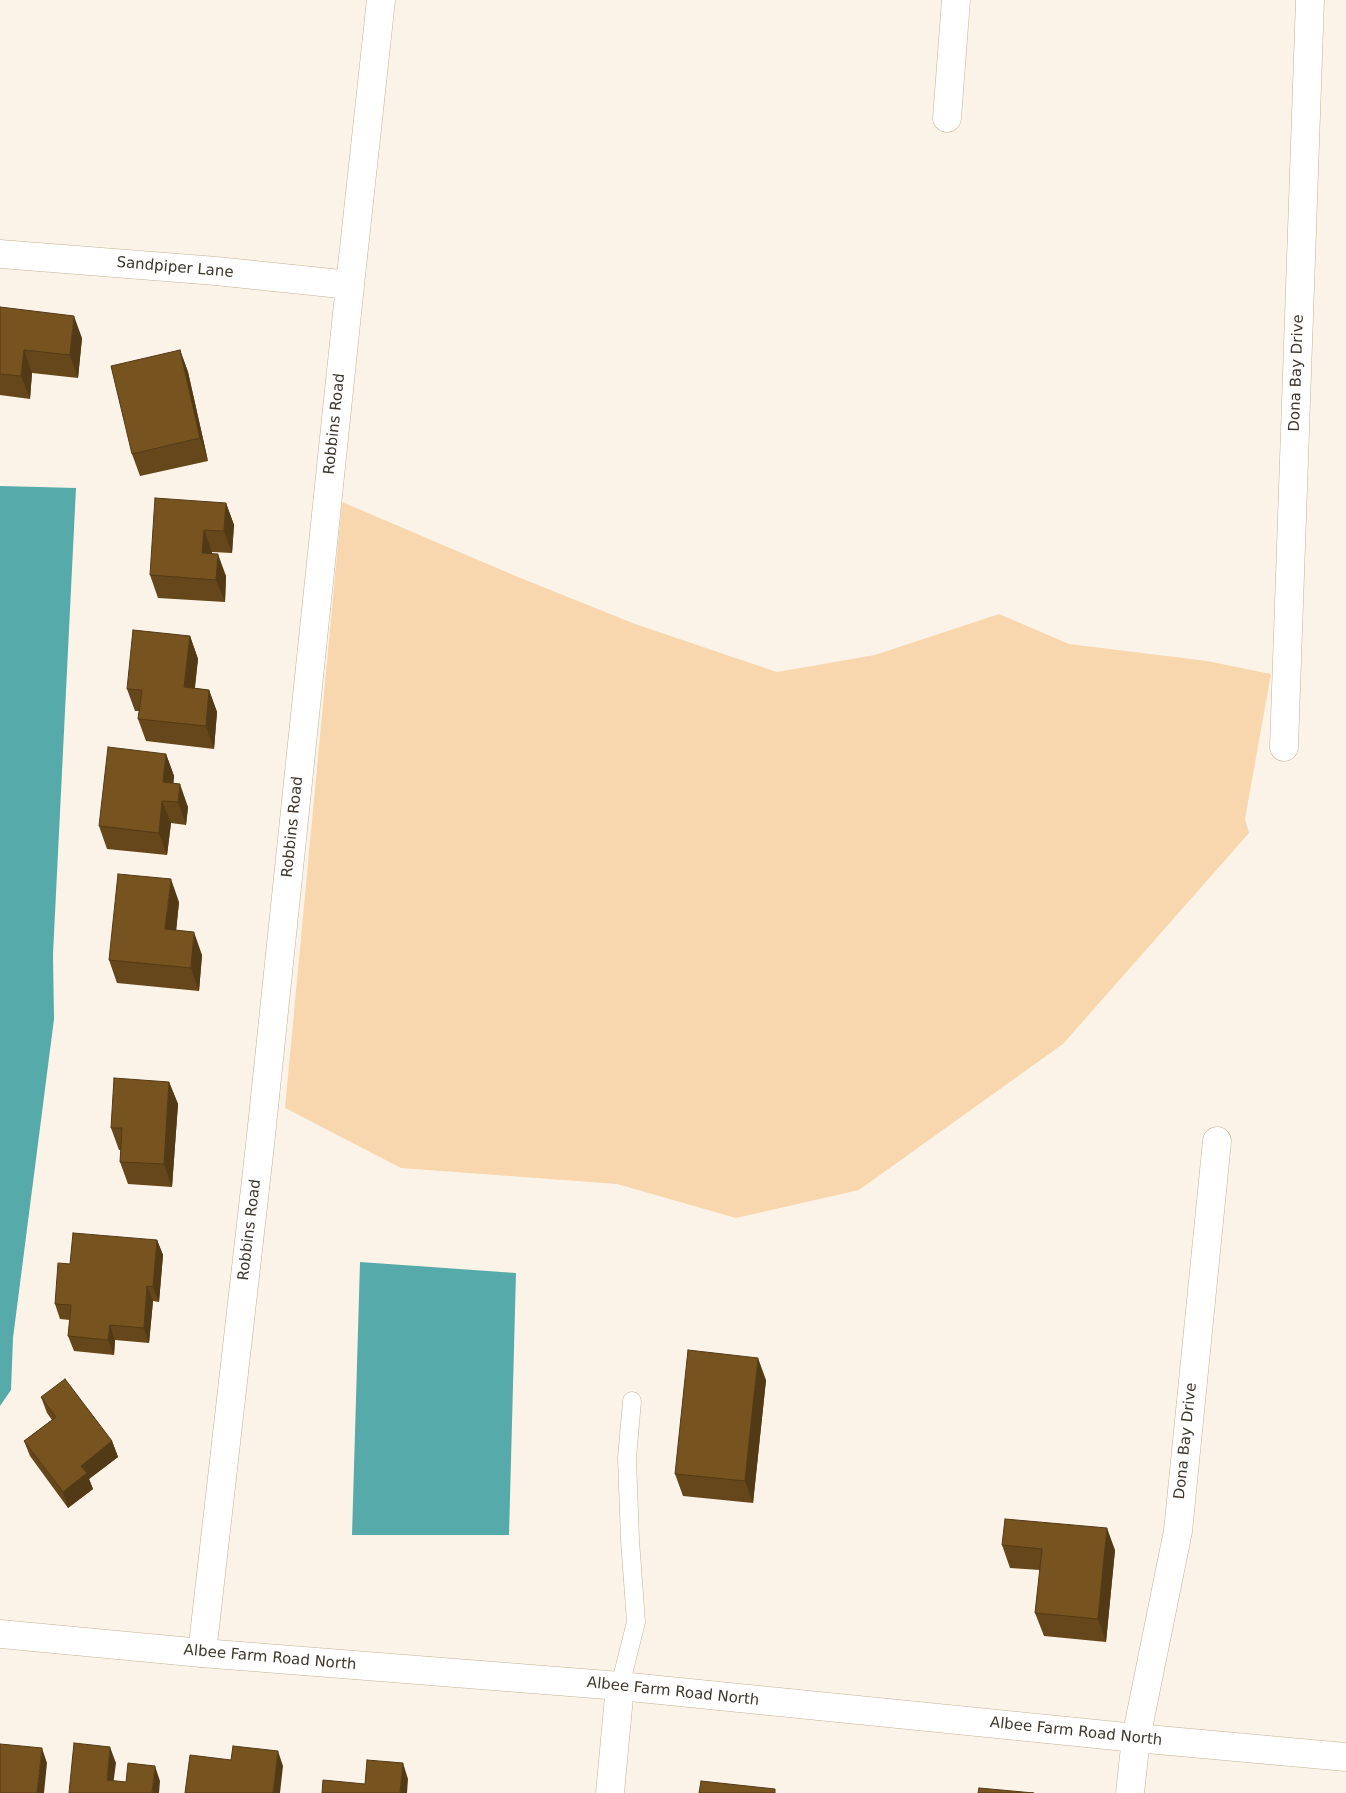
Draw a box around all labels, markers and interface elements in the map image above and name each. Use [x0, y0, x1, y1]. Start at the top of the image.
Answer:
street label: Sandpiper Lane [116, 254, 234, 282]
street label: Dona Bay Drive [1286, 314, 1308, 432]
street label: Robbins Road [321, 372, 349, 476]
street label: Robbins Road [279, 775, 307, 879]
street label: Robbins Road [235, 1178, 265, 1282]
street label: Dona Bay Drive [1171, 1382, 1201, 1500]
street label: Albee Farm Road North [183, 1641, 357, 1675]
street label: Albee Farm Road North [586, 1674, 760, 1710]
street label: Albee Farm Road North [989, 1714, 1163, 1750]

